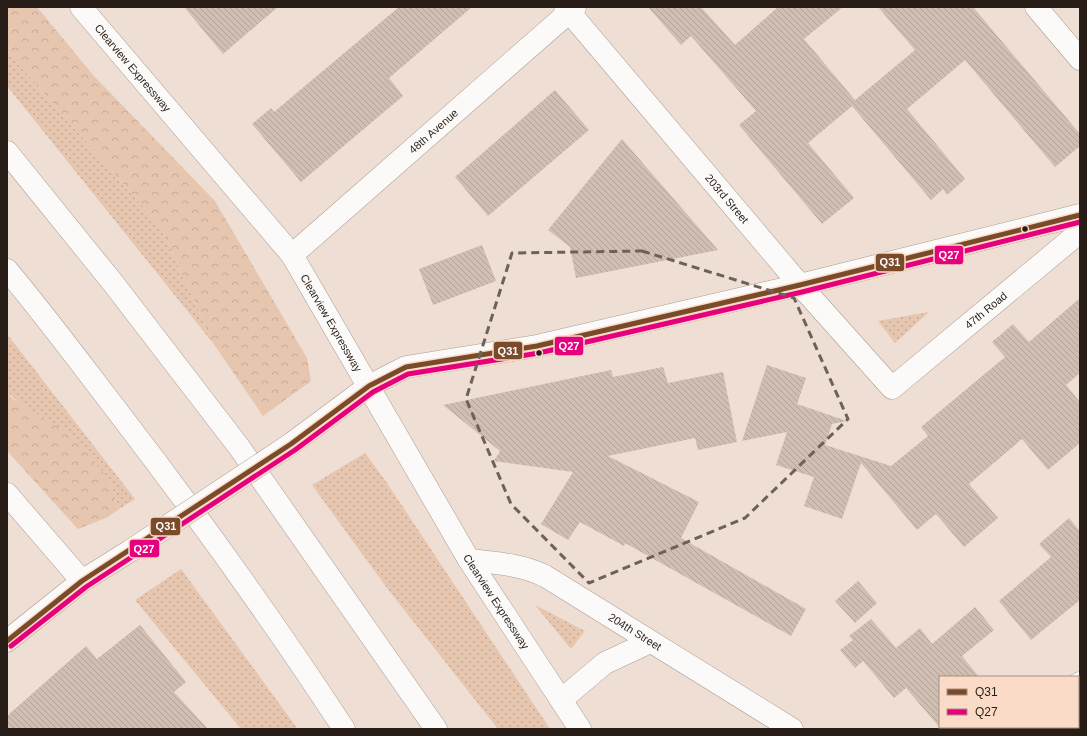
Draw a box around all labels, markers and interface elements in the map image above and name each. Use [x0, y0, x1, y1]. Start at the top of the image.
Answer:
street label: Clearview Expressway [92, 22, 174, 114]
street label: 48th Avenue [406, 106, 460, 156]
street label: 203rd Street [703, 172, 751, 226]
unlabelled marker [1020, 224, 1030, 234]
line badge: Q27 [934, 245, 964, 265]
text: Q27 [939, 249, 959, 261]
line badge: Q31 [875, 253, 905, 272]
text: Q31 [880, 256, 900, 268]
street label: Clearview Expressway [298, 272, 365, 374]
street label: 47th Road [962, 289, 1009, 331]
line badge: Q27 [554, 336, 584, 356]
text: Q27 [559, 340, 579, 352]
line badge: Q31 [493, 341, 523, 360]
text: Q31 [498, 345, 518, 357]
unlabelled marker [534, 348, 544, 358]
line badge: Q31 [150, 517, 181, 536]
text: Q31 [156, 520, 176, 532]
line badge: Q27 [129, 539, 160, 558]
text: Q27 [134, 543, 154, 555]
street label: Clearview Expressway [461, 552, 532, 652]
street label: 204th Street [606, 611, 664, 653]
legend [939, 676, 1079, 728]
text: Q31 [975, 685, 998, 699]
text: Q27 [975, 705, 998, 719]

